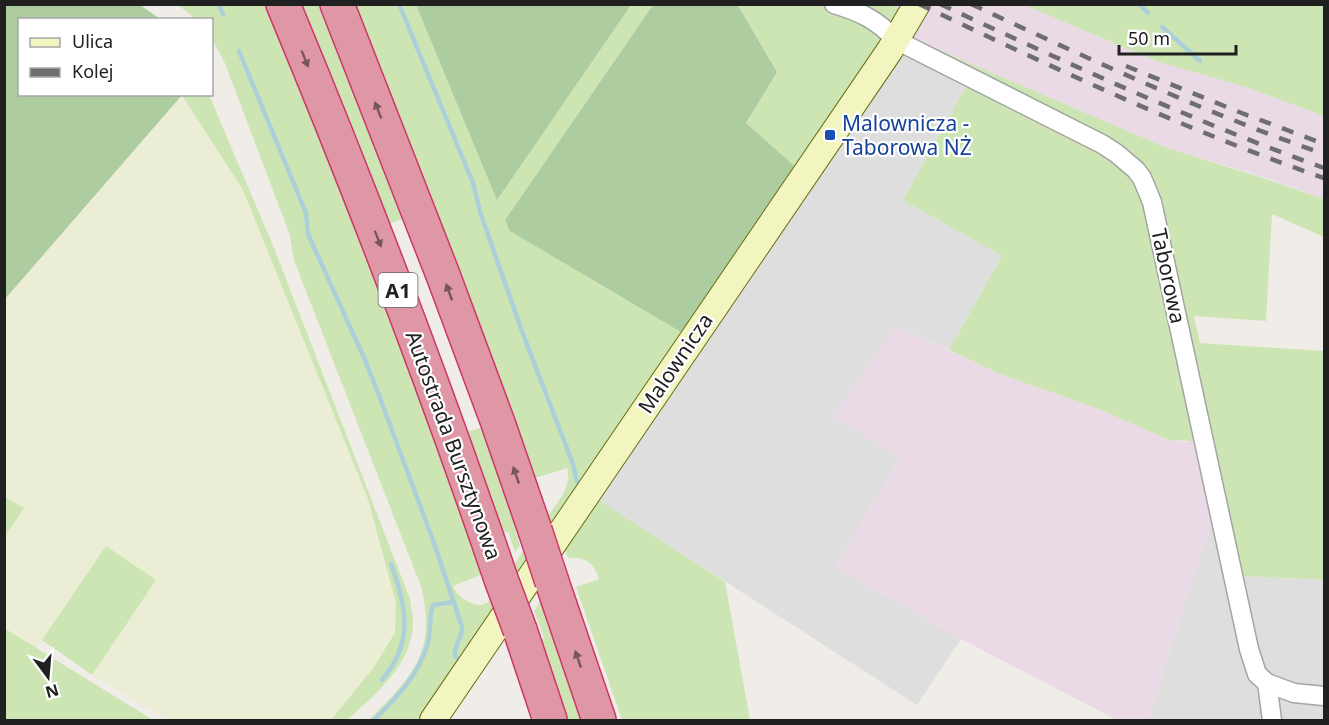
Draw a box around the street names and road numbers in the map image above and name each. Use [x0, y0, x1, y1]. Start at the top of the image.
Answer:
street label: Taborowa [1145, 226, 1193, 326]
road number: A1 [378, 273, 418, 307]
street label: Malownicza [631, 307, 719, 419]
street label: Autostrada Bursztynowa [400, 327, 508, 563]

